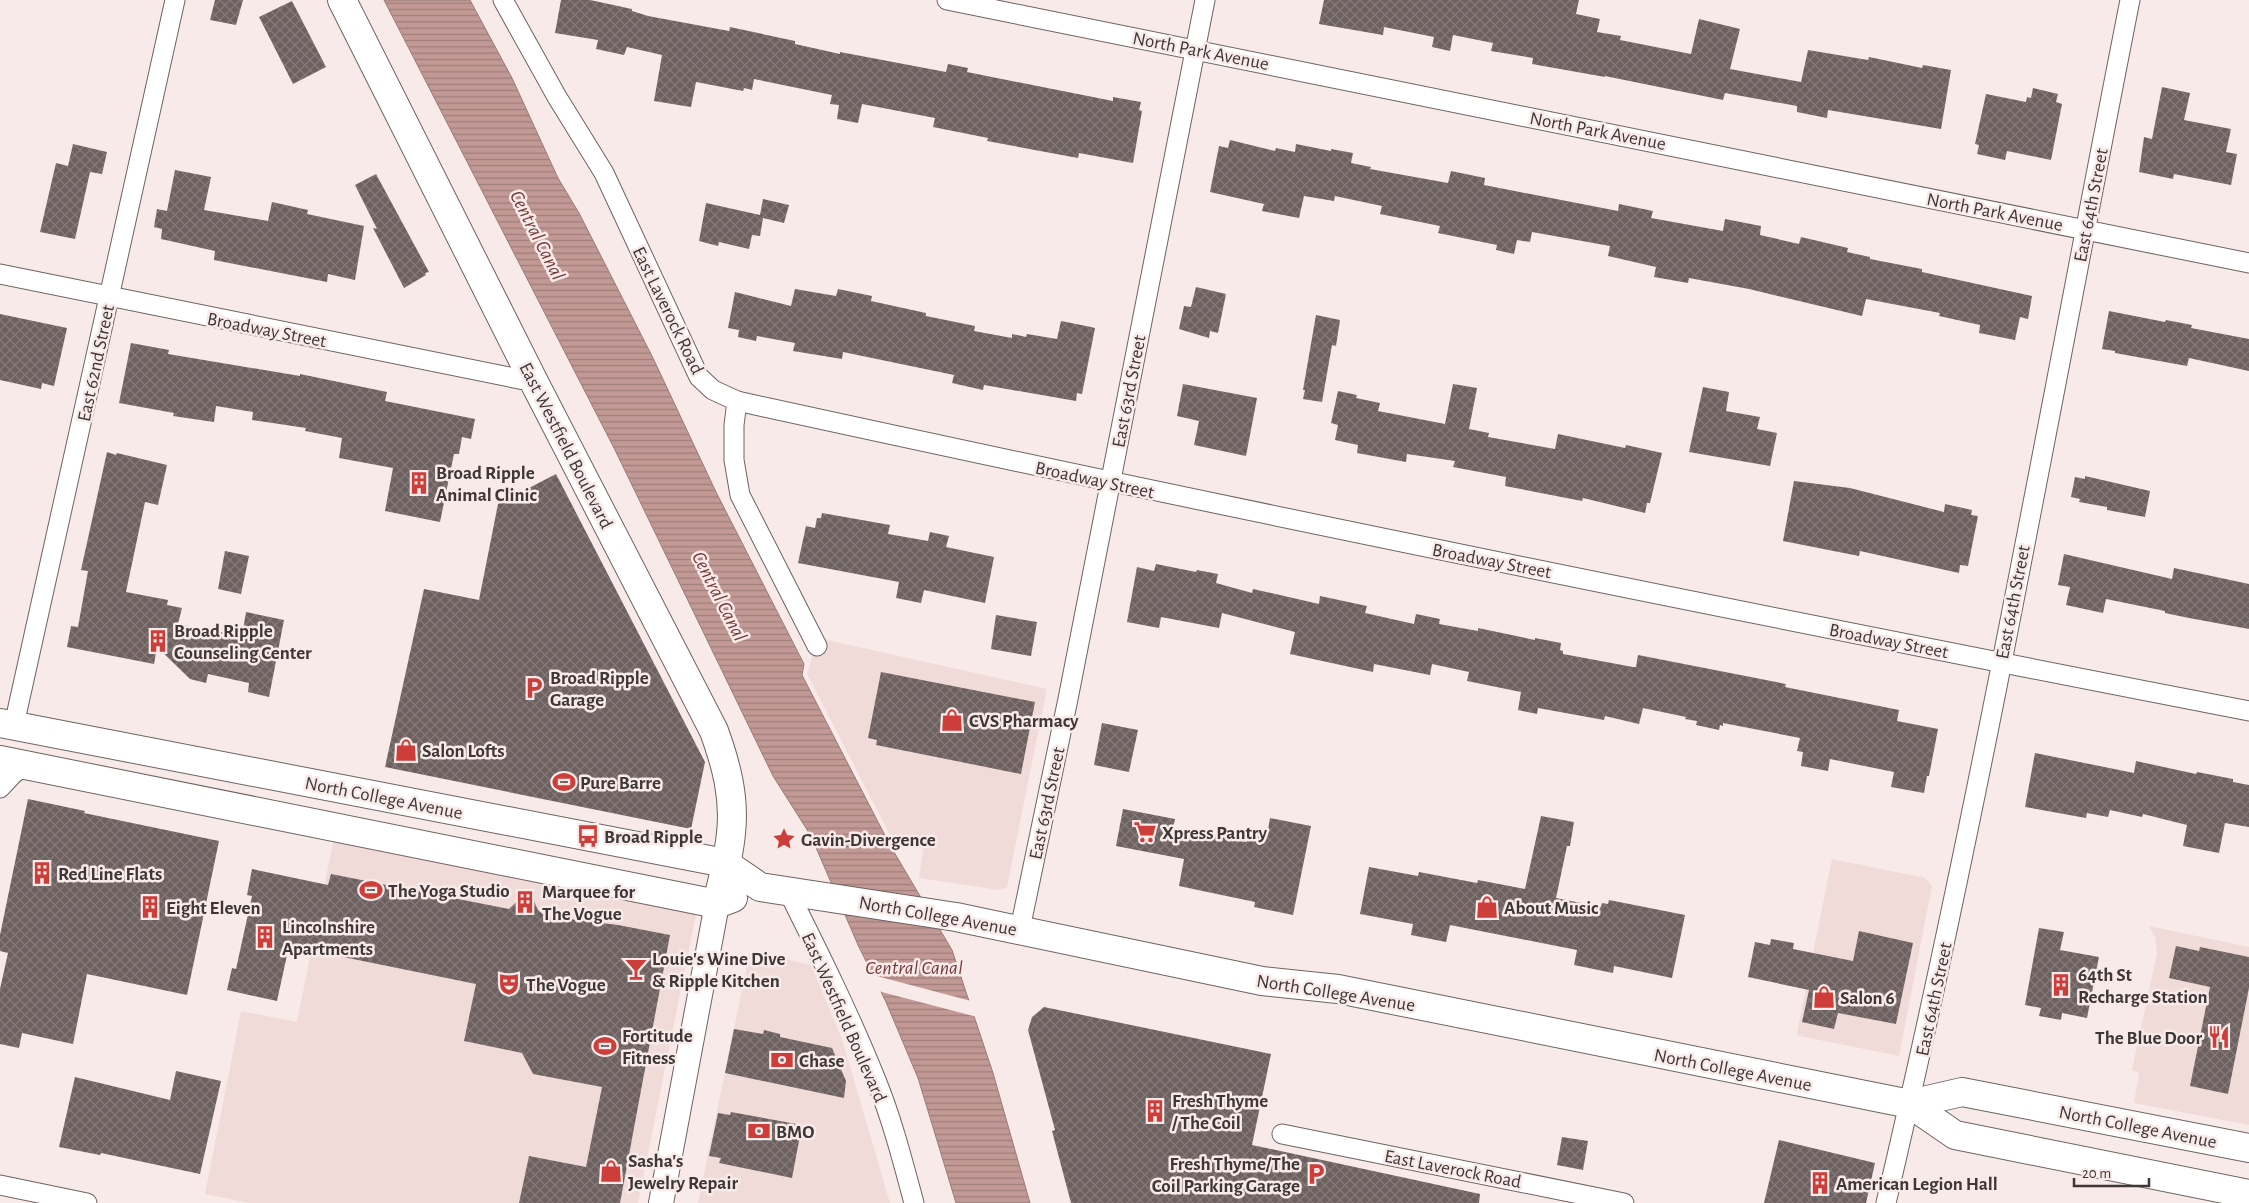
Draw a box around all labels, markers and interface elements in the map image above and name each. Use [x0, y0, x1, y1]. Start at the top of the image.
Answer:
street label: North Park Avenue [1131, 29, 1270, 74]
street label: North Park Avenue [1528, 109, 1667, 154]
street label: East 64th Street [2071, 147, 2112, 264]
water label: Central Canal [506, 187, 568, 284]
street label: North Park Avenue [1925, 190, 2064, 235]
street label: East Laverock Road [629, 244, 707, 377]
street label: East 62nd Street [75, 303, 118, 423]
street label: Broadway Street [205, 310, 328, 351]
street label: East 63rd Street [1109, 333, 1150, 449]
street label: East Westfield Boulevard [516, 360, 616, 532]
street label: Broadway Street [1034, 459, 1156, 502]
place label: Broad Ripple Animal Clinic [436, 464, 537, 505]
building icon: Broad Ripple Animal Clinic [406, 470, 432, 496]
street label: Broadway Street [1430, 541, 1553, 582]
street label: East 64th Street [1993, 544, 2034, 661]
water label: Central Canal [688, 548, 750, 645]
street label: Broadway Street [1827, 621, 1950, 662]
place label: Broad Ripple Counseling Center [174, 622, 312, 663]
building icon: Broad Ripple Counseling Center [145, 628, 171, 654]
place label: Broad Ripple Garage [550, 669, 649, 710]
parking icon: Broad Ripple Garage [521, 675, 547, 701]
shop icon: CVS Pharmacy [939, 707, 965, 733]
place label: CVS Pharmacy [969, 712, 1079, 731]
shop icon: Salon Lofts [393, 737, 419, 763]
place label: Salon Lofts [422, 742, 505, 761]
street label: East 63rd Street [1026, 745, 1069, 861]
sports icon: Pure Barre [551, 769, 577, 795]
street label: North College Avenue [303, 774, 464, 823]
place label: Pure Barre [580, 774, 661, 793]
supermarket icon: Xpress Pantry [1132, 819, 1158, 845]
bus stop icon: Broad Ripple [575, 823, 601, 849]
place label: Xpress Pantry [1162, 824, 1268, 843]
place icon: Gavin-Divergence [771, 826, 797, 852]
place label: Broad Ripple [604, 828, 703, 847]
place label: Gavin-Divergence [801, 831, 936, 850]
building icon: Red Line Flats [29, 860, 55, 886]
place label: Red Line Flats [58, 865, 162, 884]
sports icon: The Yoga Studio [358, 877, 384, 903]
place label: The Yoga Studio [388, 882, 510, 901]
place label: Marquee for The Vogue [542, 883, 636, 924]
building icon: Marquee for The Vogue [512, 889, 538, 915]
street label: North College Avenue [857, 893, 1018, 940]
building icon: Eight Eleven [137, 894, 163, 920]
shop icon: About Music [1474, 894, 1500, 920]
place label: Eight Eleven [166, 899, 261, 918]
place label: About Music [1504, 899, 1599, 918]
place label: Lincolnshire Apartments [282, 918, 375, 959]
building icon: Lincolnshire Apartments [252, 924, 278, 950]
street label: East Westfield Boulevard [798, 930, 890, 1105]
street label: East 64th Street [1913, 941, 1956, 1058]
place label: Louie's Wine Dive & Ripple Kitchen [652, 950, 786, 991]
bar icon: Louie's Wine Dive & Ripple Kitchen [623, 956, 649, 982]
water label: Central Canal [865, 958, 963, 978]
place label: 64th St Recharge Station [2078, 966, 2207, 1007]
theatre icon: The Vogue [496, 971, 522, 997]
street label: North College Avenue [1255, 972, 1416, 1015]
building icon: 64th St Recharge Station [2048, 972, 2074, 998]
place label: The Vogue [526, 976, 606, 995]
shop icon: Salon 6 [1811, 984, 1837, 1010]
place label: Salon 6 [1840, 989, 1895, 1008]
restaurant icon: The Blue Door [2206, 1024, 2232, 1050]
place label: Fortitude Fitness [622, 1027, 693, 1068]
place label: The Blue Door [2095, 1029, 2202, 1048]
sports icon: Fortitude Fitness [592, 1033, 618, 1059]
street label: North College Avenue [1652, 1046, 1813, 1095]
bank icon: Chase [769, 1047, 795, 1073]
place label: Chase [799, 1052, 844, 1071]
place label: Fresh Thyme / The Coil [1171, 1092, 1268, 1133]
building icon: Fresh Thyme / The Coil [1142, 1098, 1168, 1124]
street label: North College Avenue [2057, 1103, 2218, 1152]
bank icon: BMO [746, 1118, 772, 1144]
place label: BMO [776, 1123, 814, 1142]
street label: East Laverock Road [1383, 1147, 1523, 1192]
place label: Sasha's Jewelry Repair [628, 1152, 738, 1193]
place label: Fresh Thyme/The Coil Parking Garage [1152, 1155, 1300, 1196]
scale bar [2074, 1156, 2149, 1188]
shop icon: Sasha's Jewelry Repair [598, 1158, 624, 1184]
parking icon: Fresh Thyme/The Coil Parking Garage [1303, 1161, 1329, 1187]
text: 20 m [2082, 1166, 2111, 1181]
building icon: American Legion Hall [1807, 1170, 1833, 1196]
place label: American Legion Hall [1836, 1175, 1998, 1194]

